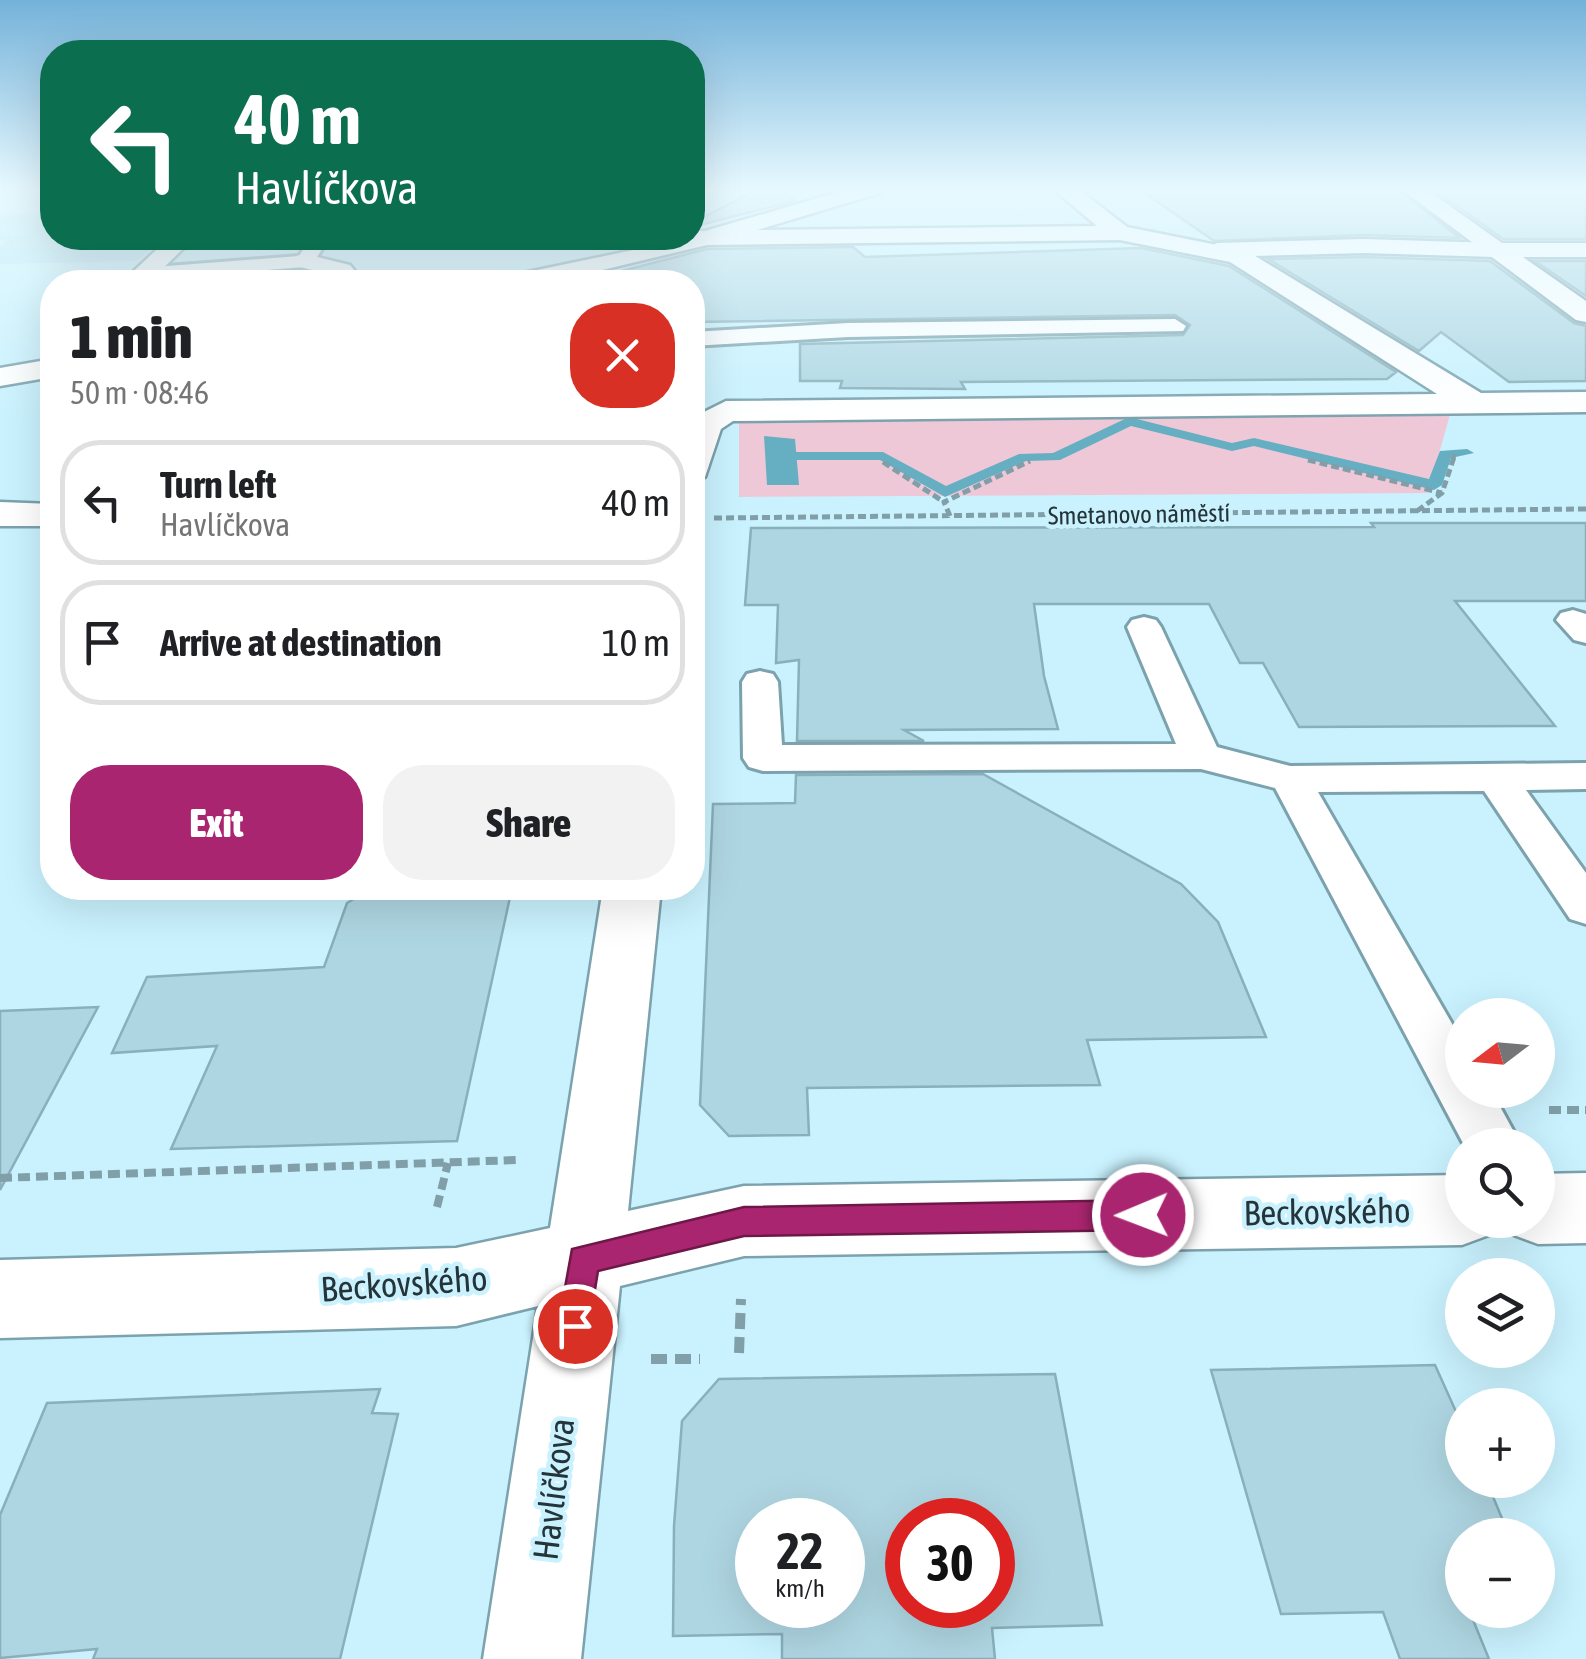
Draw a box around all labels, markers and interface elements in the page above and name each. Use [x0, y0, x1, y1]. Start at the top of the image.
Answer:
text: 40 m [235, 79, 361, 159]
icon: left [70, 80, 200, 210]
text: Havlíčkova [235, 162, 418, 214]
text: 1 min [70, 302, 193, 371]
button: close [570, 303, 675, 408]
text: 50 m · 08:46 [70, 374, 209, 411]
text: Turn left [160, 463, 276, 506]
icon: left [75, 475, 130, 530]
text: 40 m [602, 481, 670, 524]
street label: Smetanovo náměstí [1048, 498, 1231, 530]
text: Havlíčkova [160, 506, 290, 543]
icon: arrive [75, 615, 130, 670]
text: Arrive at destination [160, 621, 442, 664]
text: 10 m [602, 621, 670, 664]
button: Exit [70, 765, 363, 880]
button: Share [383, 765, 675, 880]
north arrow [1445, 998, 1555, 1108]
map controls [1445, 998, 1555, 1628]
button: search [1445, 1128, 1555, 1238]
position arrow [1091, 1163, 1195, 1267]
street label: Beckovského [1243, 1190, 1411, 1232]
street label: Beckovského [319, 1257, 489, 1309]
button: layers [1445, 1258, 1555, 1368]
pin [533, 1284, 618, 1369]
icon: arrive [548, 1299, 603, 1354]
button: + [1445, 1388, 1555, 1498]
street label: Havlíčkova [524, 1416, 582, 1562]
speed limit sign: 30 [885, 1498, 1015, 1628]
button: − [1445, 1518, 1555, 1628]
text: 22 [776, 1522, 823, 1580]
text: km/h [775, 1574, 825, 1602]

